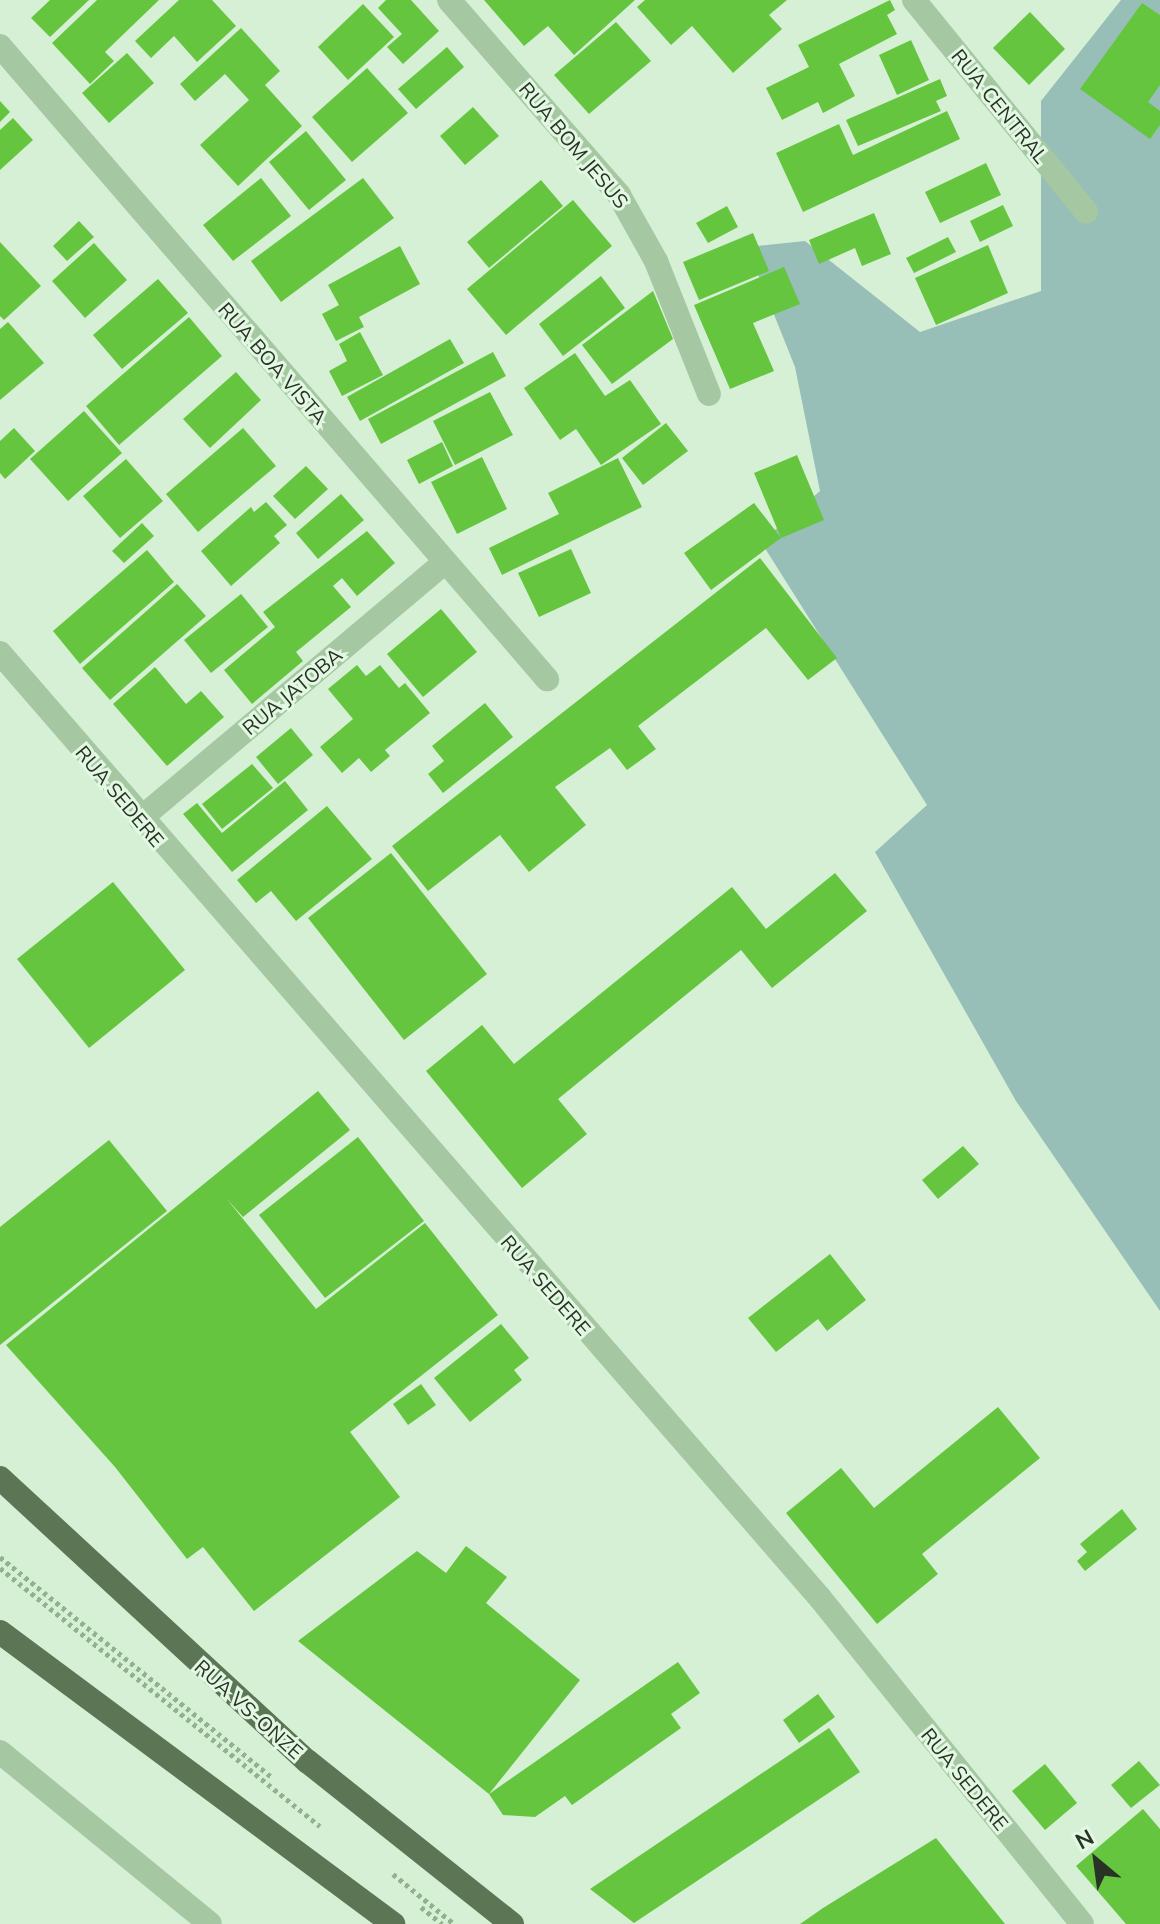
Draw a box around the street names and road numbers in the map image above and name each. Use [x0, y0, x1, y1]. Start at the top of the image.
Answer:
street label: RUA CENTRAL [947, 44, 1053, 168]
street label: RUA BOM JESUS [514, 77, 634, 213]
street label: RUA BOA VISTA [214, 297, 332, 429]
street label: RUA JATOBA [237, 642, 347, 740]
street label: RUA SEDERE [71, 740, 169, 852]
street label: RUA SEDERE [496, 1230, 596, 1340]
street label: RUA VS-ONZE [190, 1654, 308, 1764]
street label: RUA SEDERE [916, 1723, 1014, 1835]

